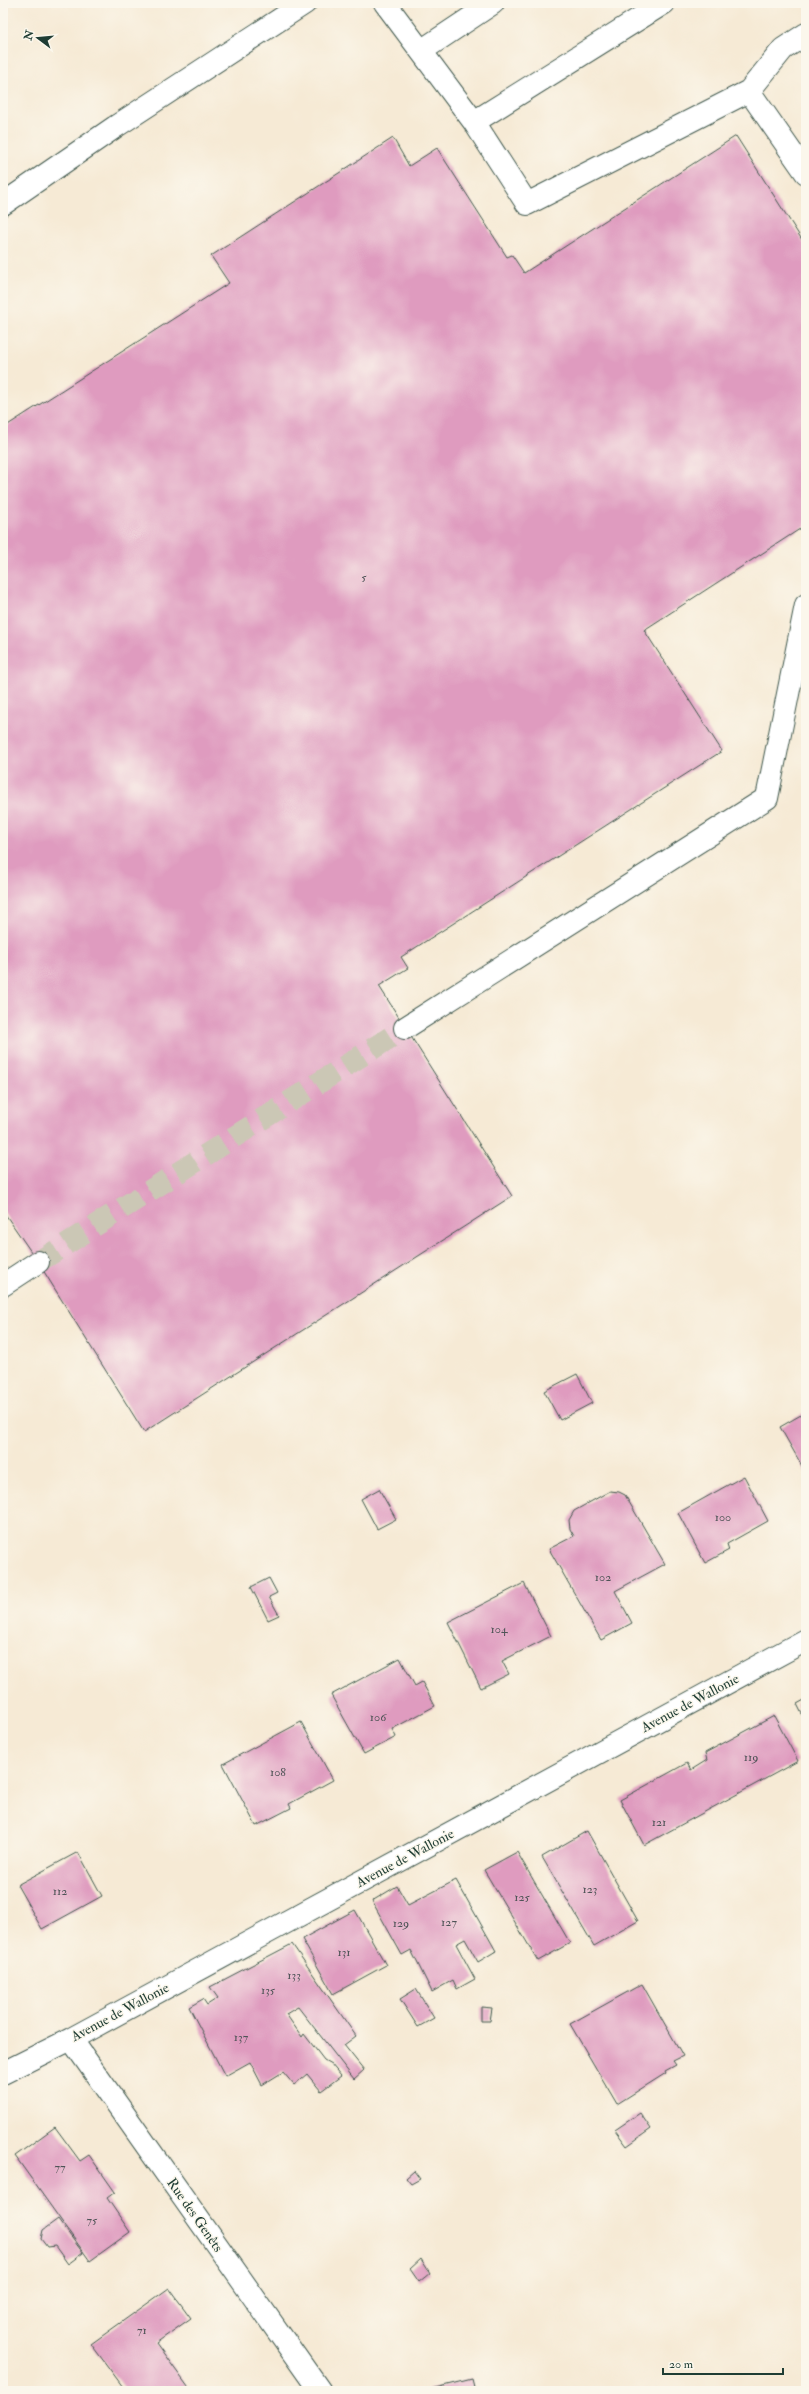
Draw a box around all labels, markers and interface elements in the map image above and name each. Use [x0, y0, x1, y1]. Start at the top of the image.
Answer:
north arrow [18, 18, 58, 58]
text: N [21, 28, 37, 43]
house number: 5 [361, 570, 367, 585]
house number: 100 [715, 1510, 731, 1525]
house number: 102 [595, 1570, 611, 1585]
house number: 104 [491, 1622, 508, 1637]
street label: Avenue de Wallonie [637, 1670, 742, 1736]
house number: 106 [370, 1710, 387, 1725]
house number: 119 [744, 1750, 758, 1765]
house number: 108 [270, 1765, 286, 1780]
house number: 121 [652, 1815, 666, 1830]
street label: Avenue de Wallonie [352, 1825, 457, 1891]
house number: 123 [583, 1882, 597, 1897]
house number: 112 [53, 1884, 67, 1899]
house number: 125 [514, 1890, 531, 1905]
house number: 127 [441, 1915, 457, 1930]
house number: 129 [393, 1916, 409, 1931]
house number: 131 [337, 1945, 351, 1960]
house number: 133 [287, 1968, 301, 1983]
street label: Avenue de Wallonie [67, 1979, 172, 2045]
house number: 135 [261, 1983, 276, 1998]
house number: 137 [234, 2030, 249, 2045]
house number: 77 [54, 2160, 66, 2175]
street label: Rue des Genêts [163, 2175, 227, 2255]
house number: 75 [87, 2213, 98, 2228]
house number: 71 [137, 2323, 147, 2338]
scale bar [663, 2350, 783, 2376]
text: 20 m [669, 2357, 694, 2372]

